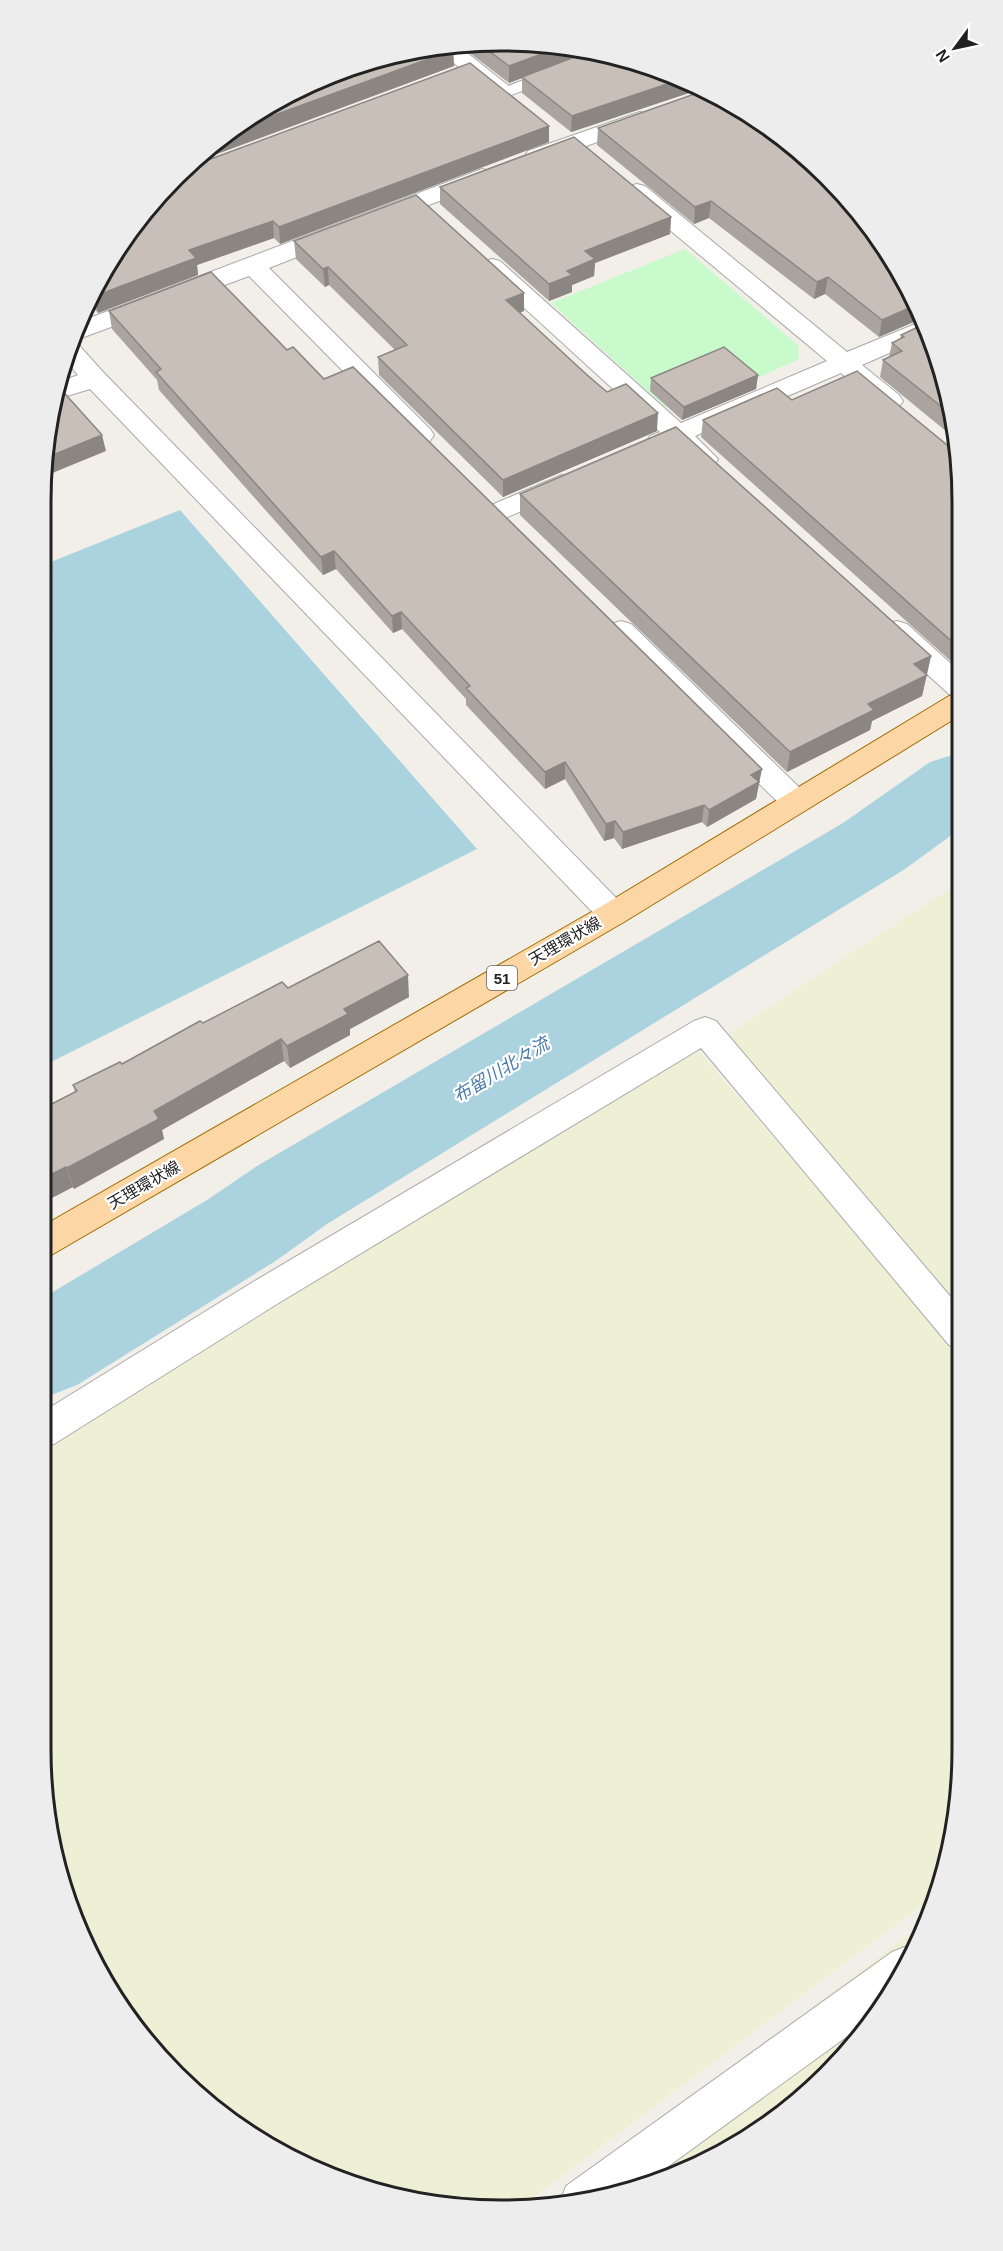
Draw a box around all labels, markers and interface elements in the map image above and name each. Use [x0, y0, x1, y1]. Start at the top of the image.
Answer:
north arrow [925, 18, 985, 78]
text: N [933, 46, 953, 65]
street label: 天理環状線 [526, 914, 604, 968]
road number: 51 [487, 966, 517, 990]
water label: 布留川北々流 [450, 1032, 555, 1106]
street label: 天理環状線 [105, 1158, 183, 1212]

